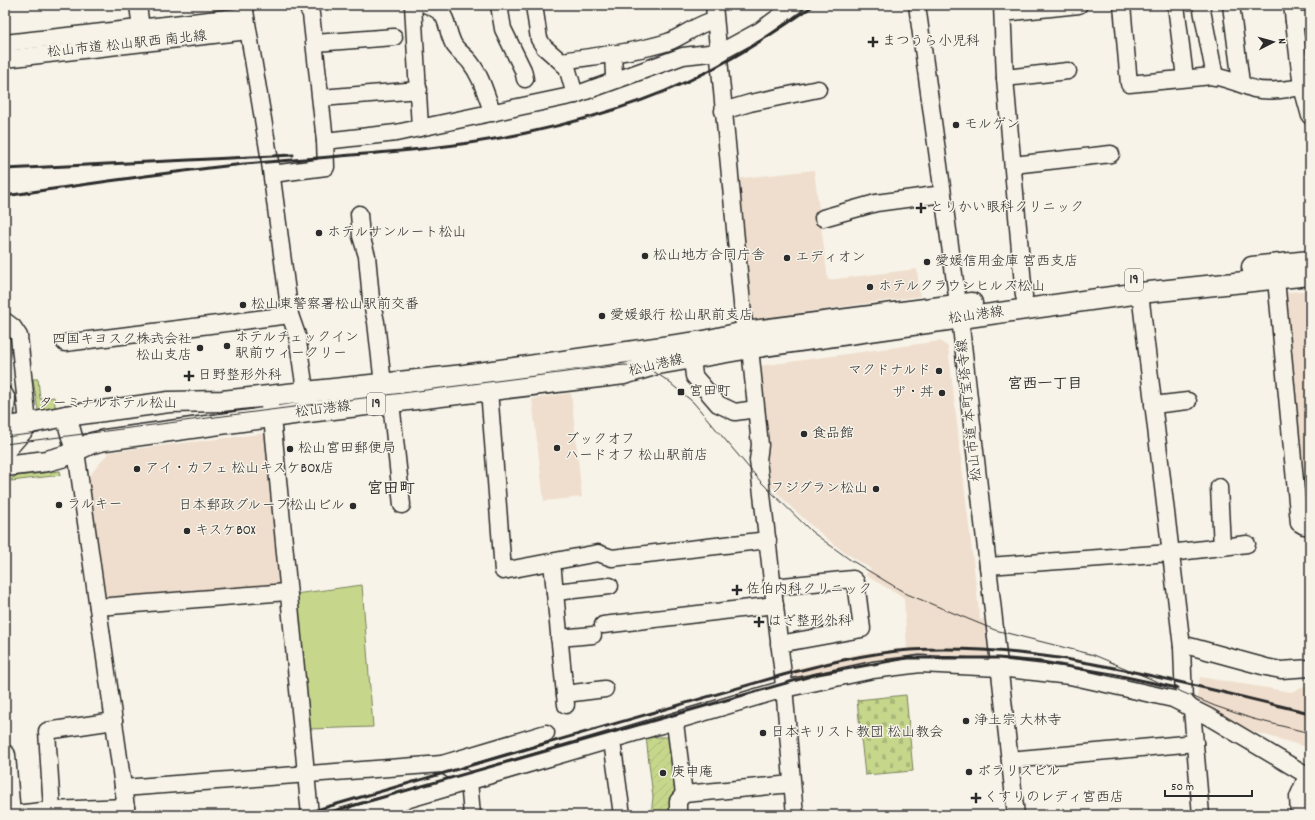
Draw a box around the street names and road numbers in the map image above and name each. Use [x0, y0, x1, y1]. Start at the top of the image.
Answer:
street label: 松山市道 松山駅西 南北線 [46, 27, 208, 63]
road number: 19 [1125, 269, 1143, 291]
street label: 松山港線 [947, 302, 1005, 330]
street label: 松山市道 本町宝塔寺線 [953, 338, 987, 482]
street label: 松山港線 [626, 350, 686, 382]
road number: 19 [367, 393, 385, 415]
street label: 松山港線 [294, 397, 352, 423]

